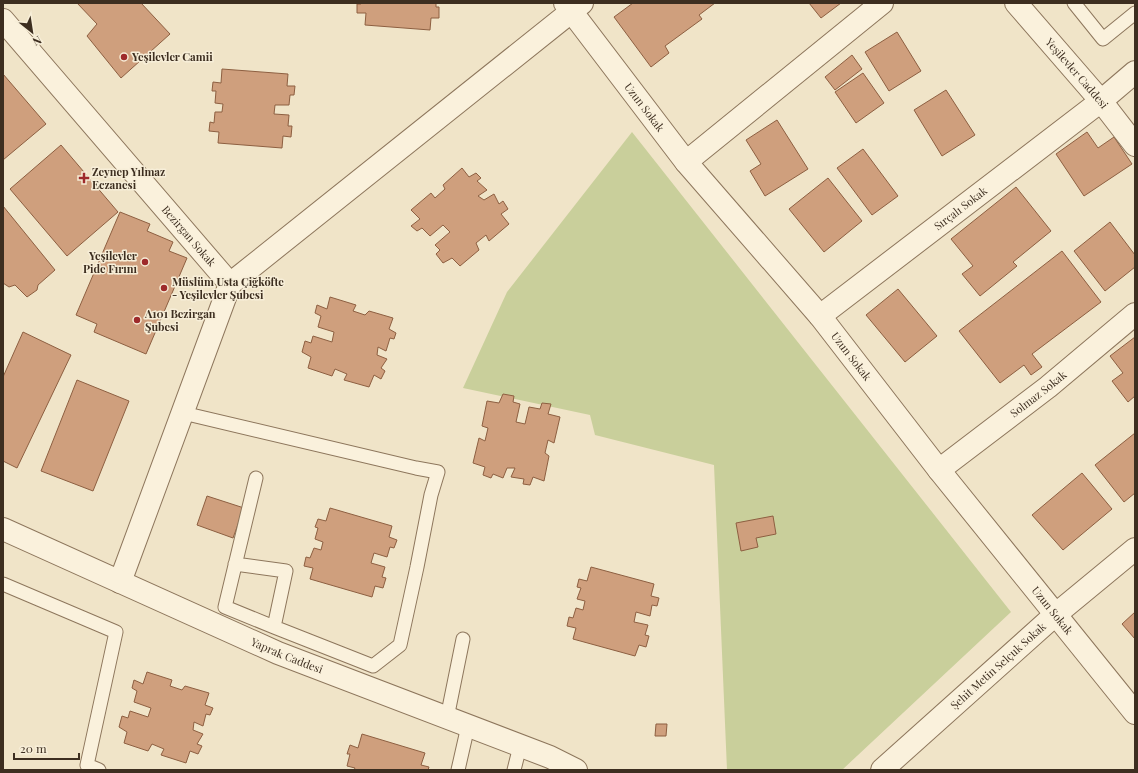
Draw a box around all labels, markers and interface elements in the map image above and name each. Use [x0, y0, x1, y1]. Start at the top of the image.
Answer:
north arrow [12, 12, 52, 52]
text: N [30, 33, 44, 50]
street label: Yeşilevler Caddesi [1042, 34, 1112, 111]
place label: Yeşilevler Camii [131, 49, 213, 64]
marker: Yeşilevler Camii [119, 52, 129, 62]
street label: Uzun Sokak [621, 79, 668, 134]
place label: Zeynep Yılmaz Eczanesi [92, 164, 165, 192]
marker: Zeynep Yılmaz Eczanesi [79, 173, 89, 183]
street label: Sırçalı Sokak [931, 183, 990, 233]
street label: Bezirgan Sokak [159, 202, 220, 269]
place label: Yeşilevler Pide Fırını [83, 248, 138, 276]
marker: Yeşilevler Pide Fırını [140, 257, 150, 267]
place label: Müslüm Usta Çiğköfte - Yeşilevler Şubesi [172, 274, 284, 302]
marker: Müslüm Usta Çiğköfte - Yeşilevler Şubesi [159, 283, 169, 293]
place label: A101 Bezirgan Şubesi [144, 306, 216, 334]
marker: A101 Bezirgan Şubesi [132, 315, 142, 325]
street label: Uzun Sokak [828, 329, 875, 383]
street label: Solmaz Sokak [1007, 367, 1069, 420]
street label: Uzun Sokak [1029, 583, 1077, 637]
street label: Şehit Metin Selçuk Sokak [947, 619, 1049, 712]
street label: Yaprak Caddesi [248, 633, 325, 677]
scale bar [14, 735, 79, 761]
text: 20 m [20, 740, 47, 756]

